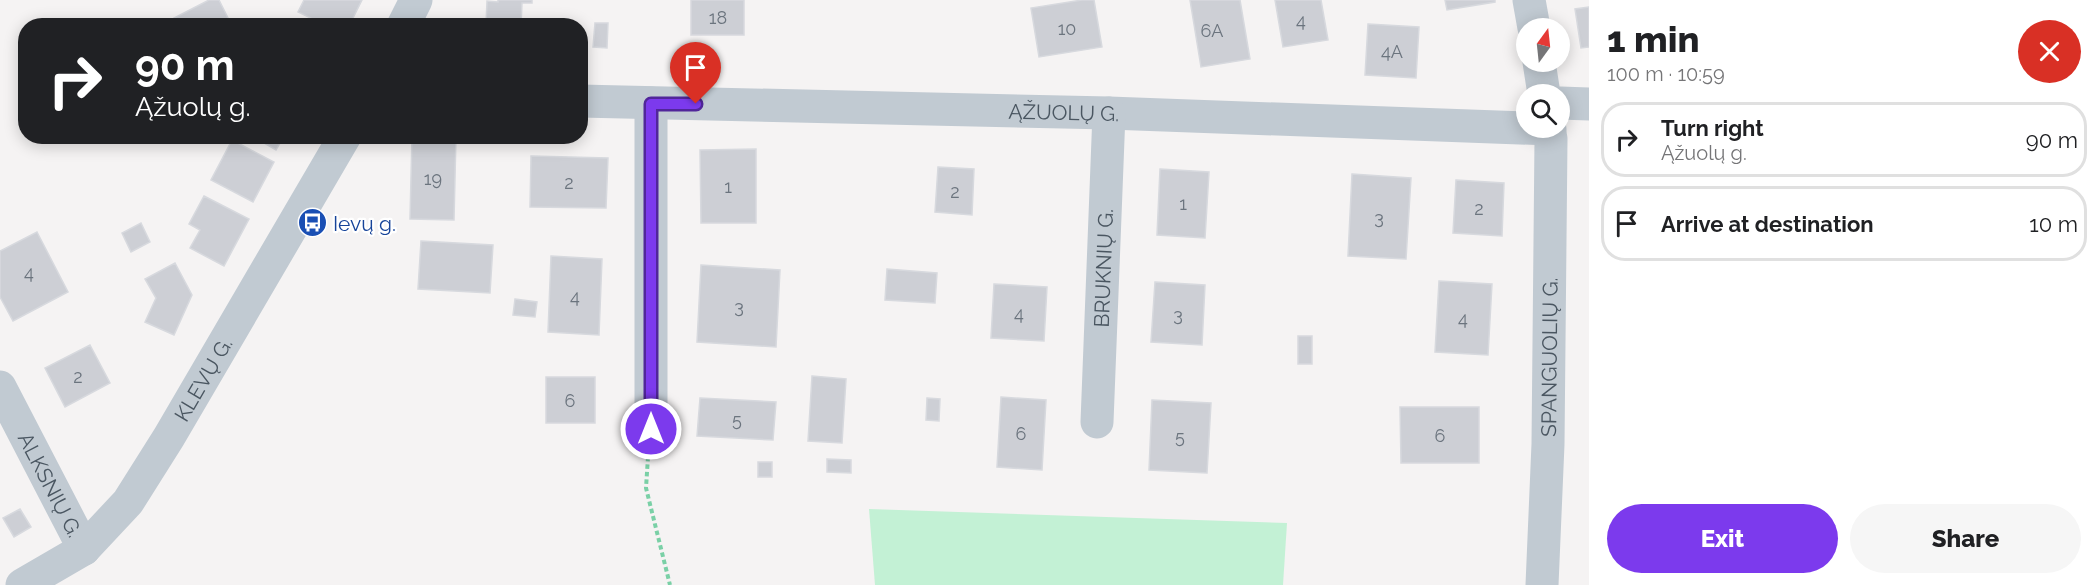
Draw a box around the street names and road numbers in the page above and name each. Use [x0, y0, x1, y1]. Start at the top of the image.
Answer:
street label: ĄŽUOLŲ G. [1008, 98, 1120, 126]
street label: BRUKNIŲ G. [1088, 208, 1118, 328]
street label: SPANGUOLIŲ G. [1536, 277, 1562, 437]
street label: KLEVŲ G. [169, 333, 237, 426]
street label: ALKSNIŲ G. [13, 428, 88, 541]

